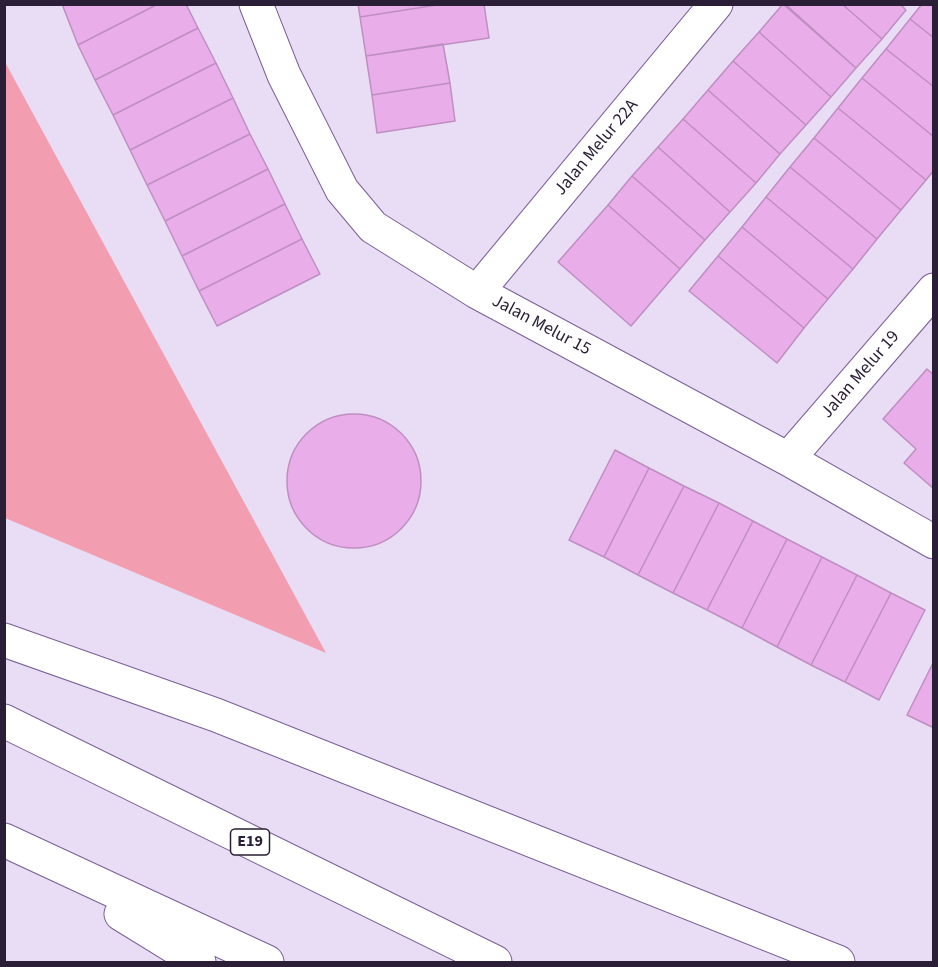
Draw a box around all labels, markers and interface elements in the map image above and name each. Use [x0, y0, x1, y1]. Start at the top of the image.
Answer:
street label: Jalan Melur 22A [551, 96, 643, 200]
street label: Jalan Melur 15 [488, 291, 594, 361]
street label: Jalan Melur 19 [817, 327, 905, 423]
road number: E19 [230, 829, 270, 855]

